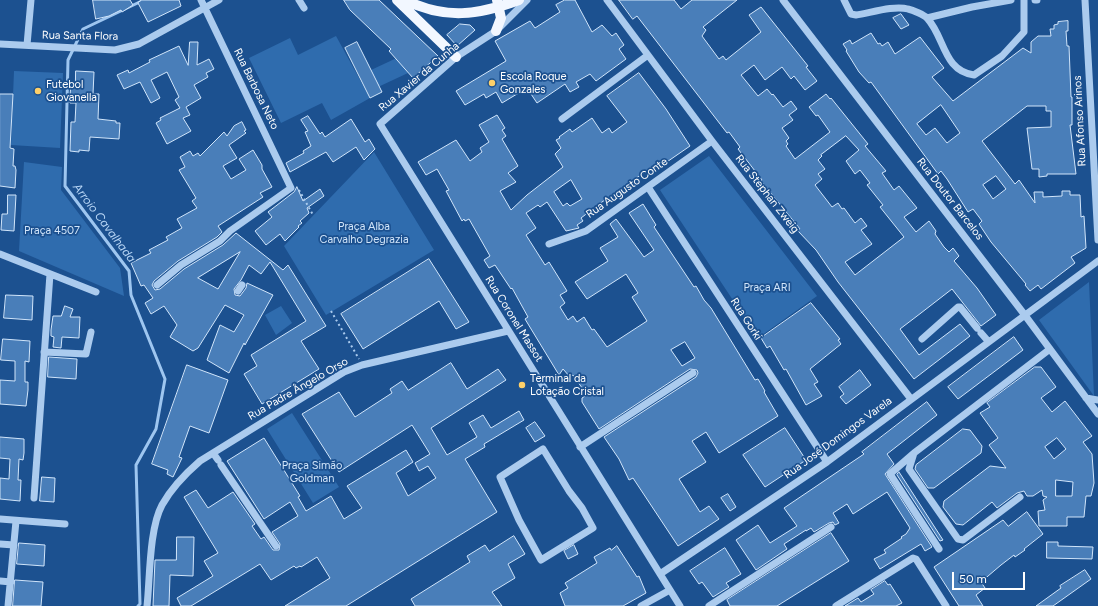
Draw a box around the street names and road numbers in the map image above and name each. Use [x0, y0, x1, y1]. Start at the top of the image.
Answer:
street label: Rua Santa Flora [42, 29, 118, 43]
street label: Rua Xavier da Cunha [376, 40, 462, 114]
street label: Rua Barbosa Neto [231, 46, 281, 132]
street label: Rua Afonso Arinos [1071, 75, 1089, 167]
street label: Rua Stephan Zweig [732, 152, 802, 236]
street label: Rua Augusto Conte [584, 155, 670, 221]
street label: Rua Doutor Barcelos [914, 155, 986, 243]
street label: Rua Coronel Massot [482, 274, 546, 364]
street label: Rua Gorki [727, 295, 765, 343]
street label: Rua Padre Ângelo Orso [246, 355, 350, 423]
street label: Rua José Domingos Varela [781, 394, 895, 482]

